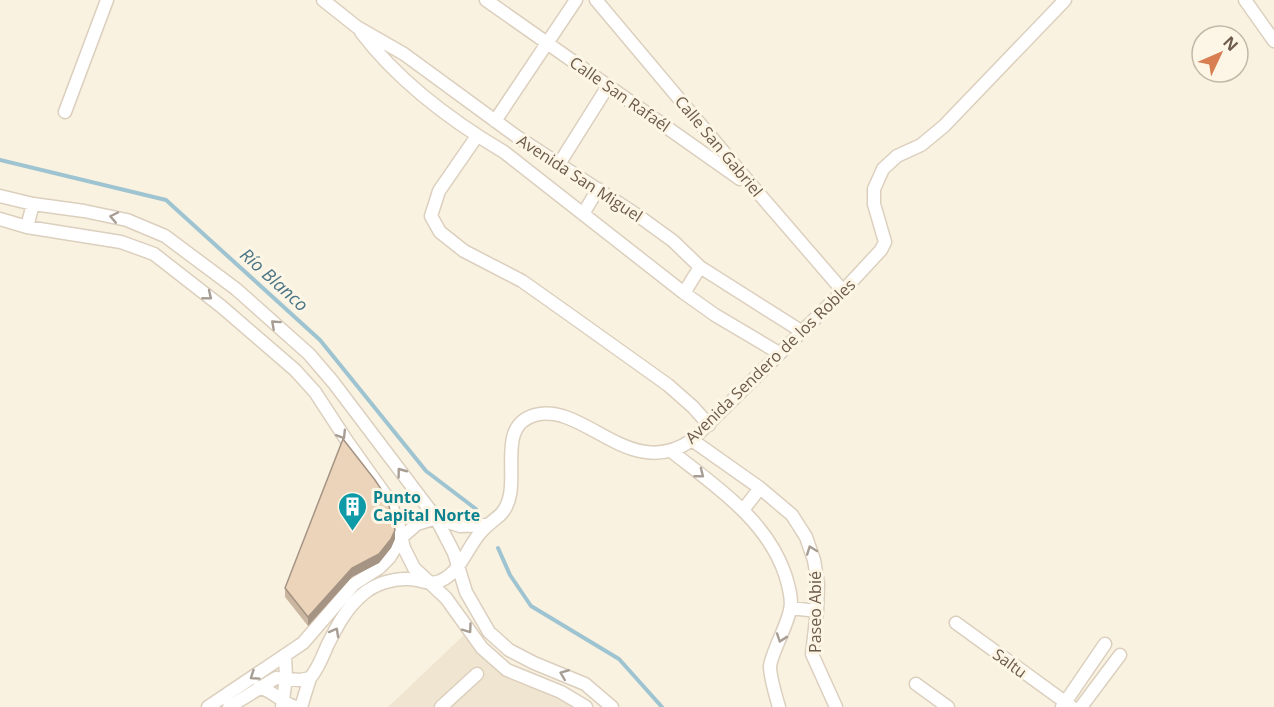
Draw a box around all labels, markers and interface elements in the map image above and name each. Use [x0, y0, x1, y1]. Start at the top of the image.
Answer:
north arrow [1190, 24, 1250, 84]
text: N [1218, 31, 1243, 56]
street label: Calle San Rafaél [565, 51, 675, 137]
street label: Calle San Gabriel [670, 91, 768, 201]
street label: Avenida San Miguel [513, 129, 647, 227]
one-way arrow [109, 211, 119, 224]
water label: Río Blanco [235, 242, 314, 316]
street label: Avenida Sendero de los Robles [680, 274, 860, 448]
one-way arrow [201, 288, 212, 299]
one-way arrow [271, 320, 281, 331]
one-way arrow [335, 428, 346, 439]
one-way arrow [693, 466, 704, 477]
one-way arrow [397, 467, 408, 478]
place label: Punto Capital Norte [373, 486, 480, 526]
building icon: Punto Capital Norte [336, 490, 368, 532]
one-way arrow [805, 545, 818, 556]
street label: Paseo Abié [804, 571, 826, 653]
one-way arrow [461, 622, 472, 633]
one-way arrow [328, 627, 339, 638]
one-way arrow [775, 632, 788, 643]
street label: Saltu [988, 643, 1032, 683]
one-way arrow [250, 669, 261, 680]
one-way arrow [560, 669, 571, 681]

